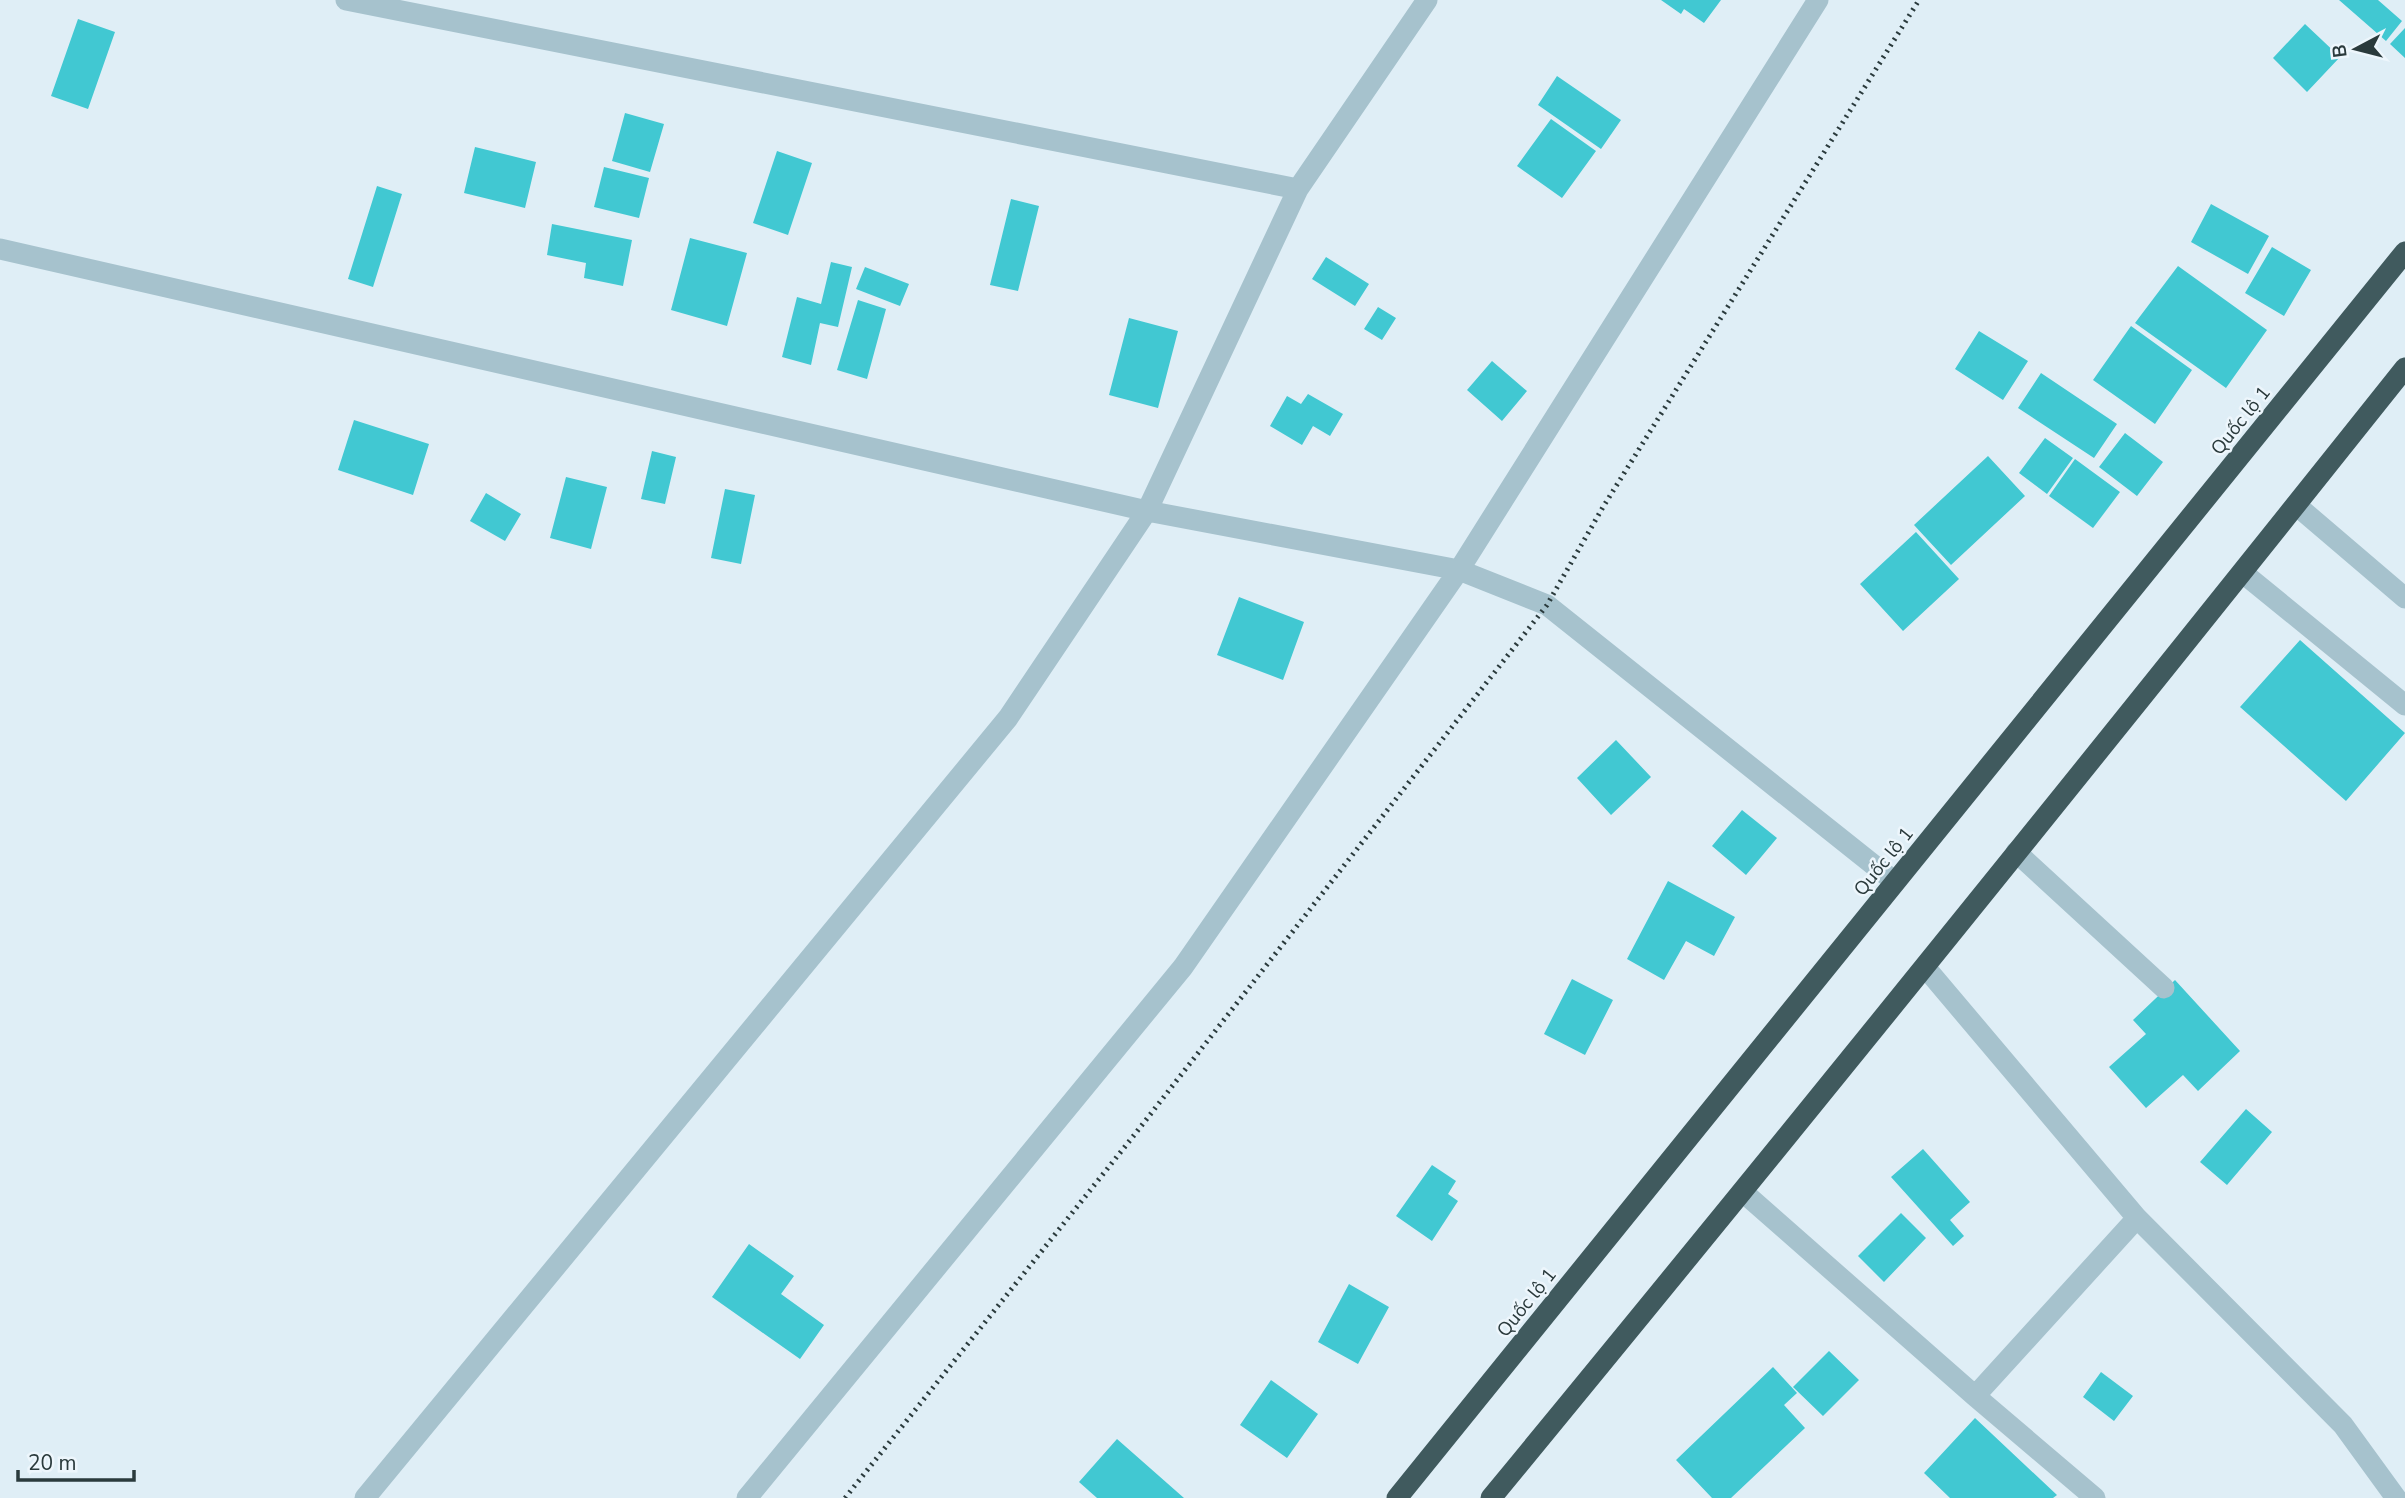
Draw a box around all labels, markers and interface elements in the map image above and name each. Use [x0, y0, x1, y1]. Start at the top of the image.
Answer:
north arrow [2321, 14, 2391, 84]
text: B [2326, 43, 2354, 59]
street label: Quốc lộ 1 [2205, 381, 2277, 461]
street label: Quốc lộ 1 [1848, 822, 1920, 902]
street label: Quốc lộ 1 [1491, 1263, 1563, 1343]
scale bar [18, 1438, 133, 1482]
text: 20 m [28, 1449, 77, 1477]

